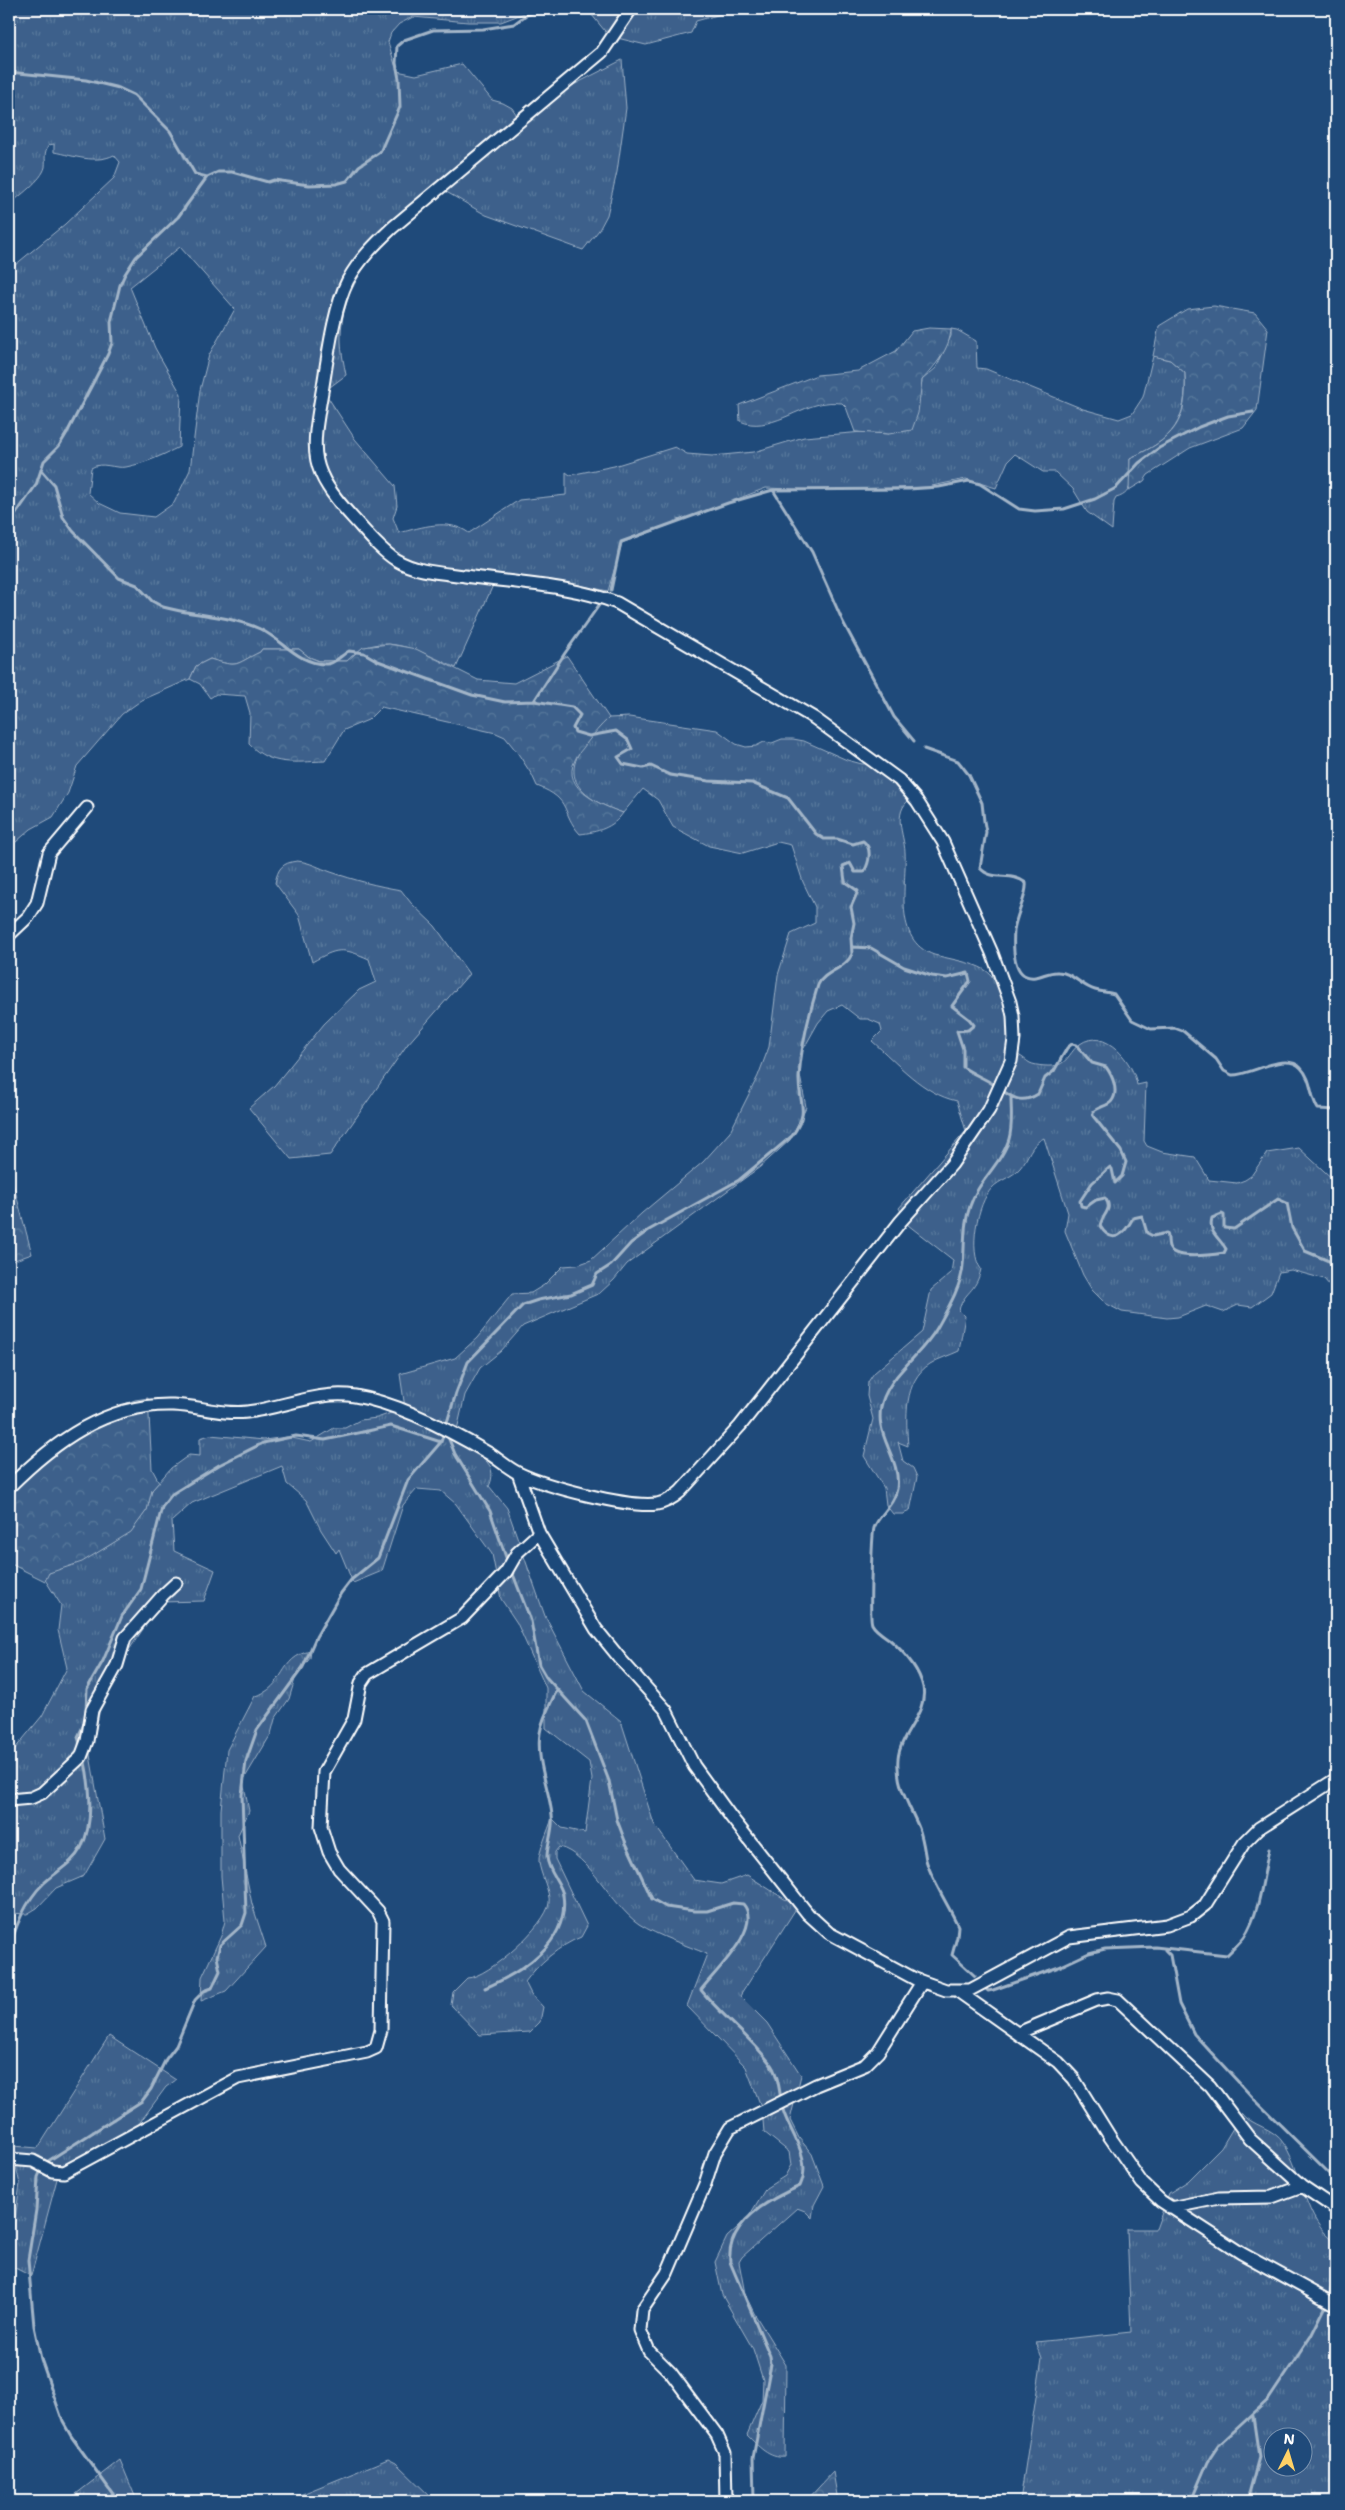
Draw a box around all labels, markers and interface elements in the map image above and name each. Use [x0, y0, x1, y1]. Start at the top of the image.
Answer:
north arrow [1262, 2428, 1312, 2478]
text: N [1283, 2430, 1295, 2448]

